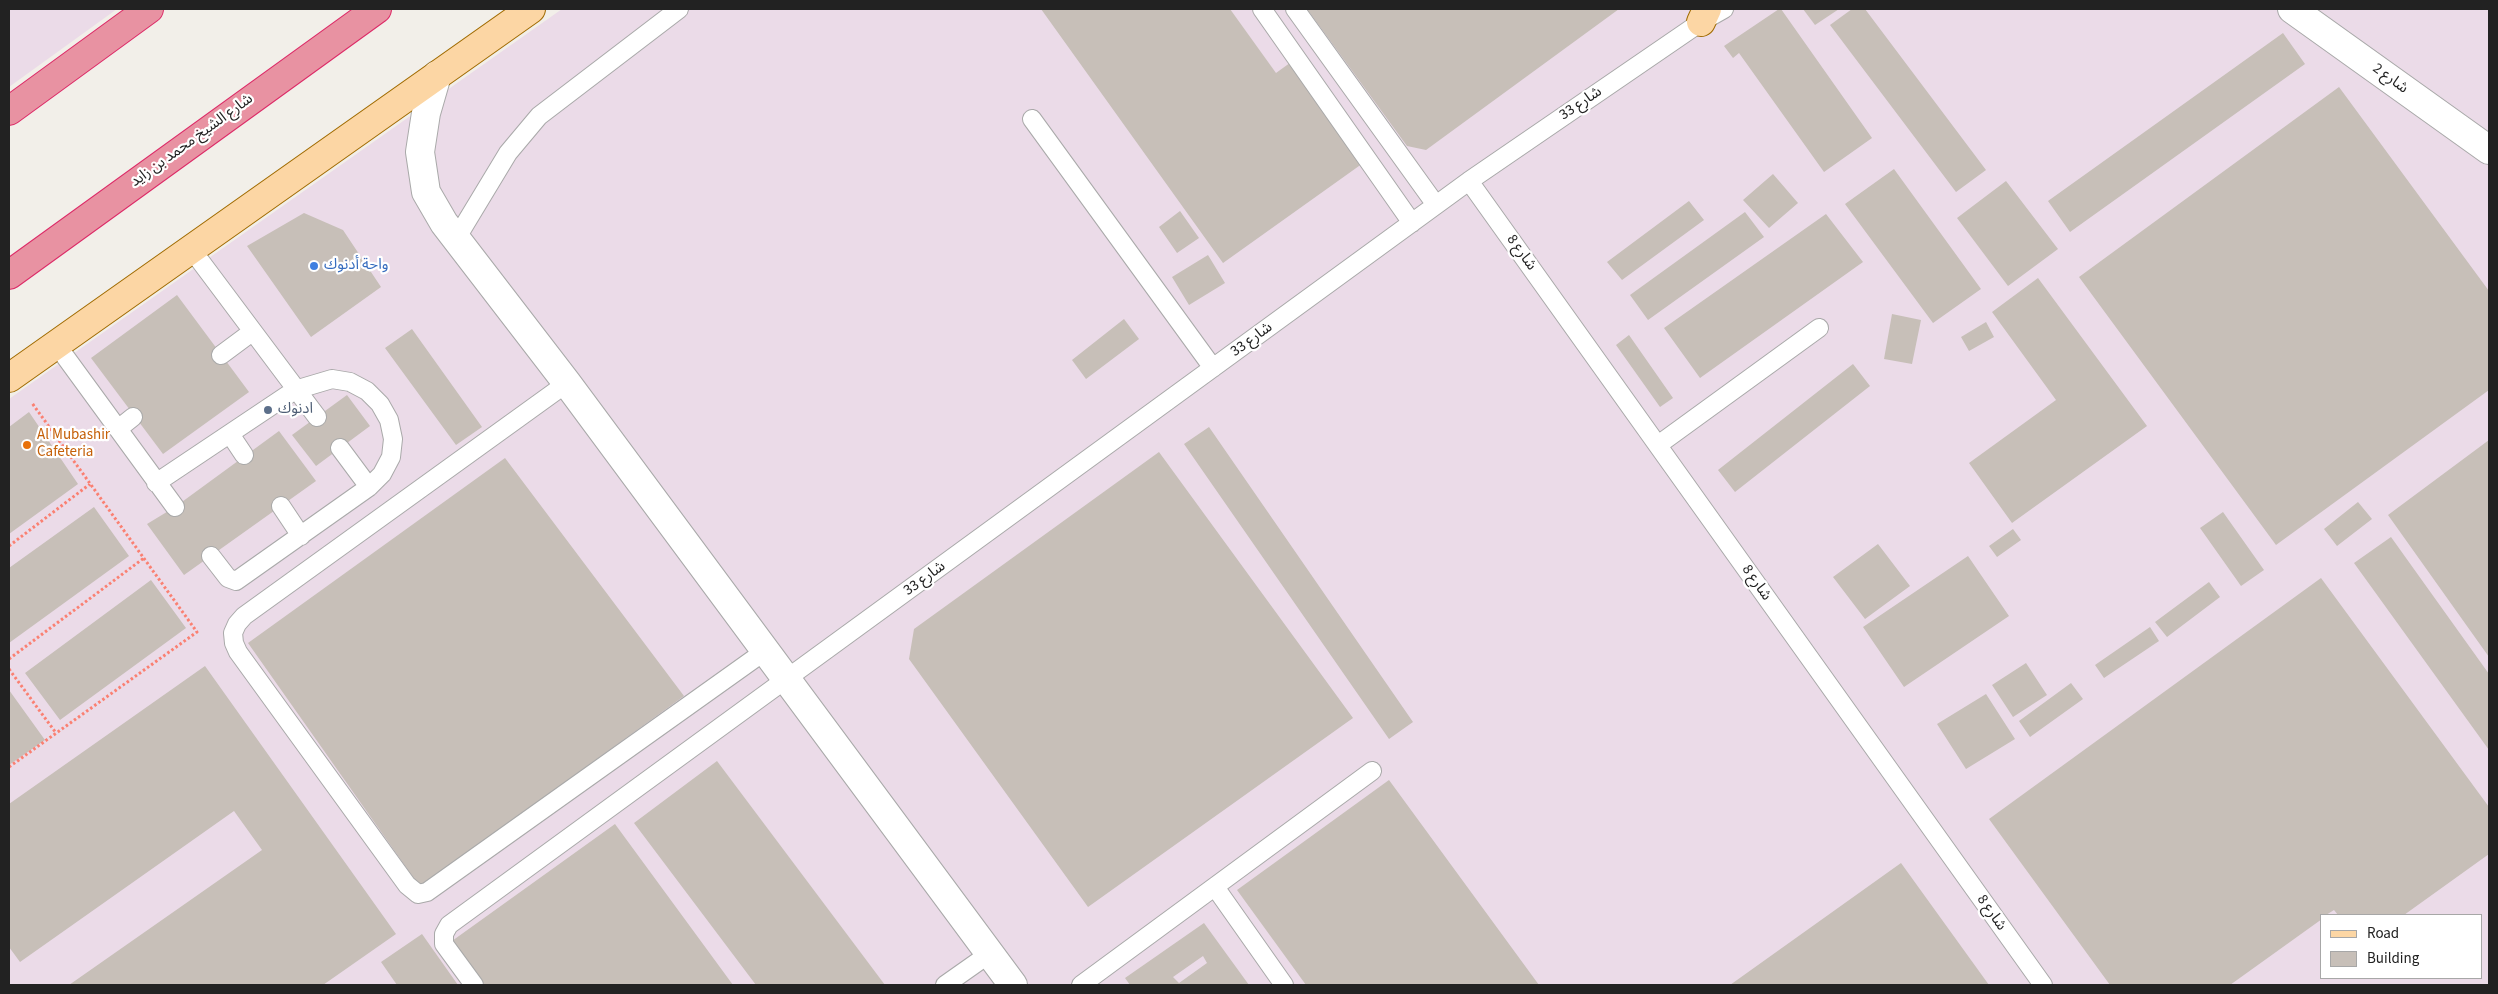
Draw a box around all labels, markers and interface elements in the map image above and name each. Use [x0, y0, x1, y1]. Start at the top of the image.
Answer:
street label: شارع 2 [2369, 60, 2411, 98]
street label: شارع 33 [1556, 83, 1606, 125]
street label: شارع الشيخ محمد بن زايد [127, 91, 257, 191]
street label: شارع 8 [1502, 232, 1540, 274]
place label: واحة أدنوك [324, 257, 388, 275]
marker: واحة أدنوك [308, 260, 320, 272]
street label: شارع 33 [1228, 319, 1276, 361]
place label: ادنوك [278, 401, 313, 419]
marker: ادنوك [262, 404, 274, 416]
place label: Al Mubashir Cafeteria [37, 427, 110, 462]
marker: Al Mubashir Cafeteria [21, 439, 33, 451]
street label: شارع 33 [901, 558, 949, 600]
street label: شارع 8 [1737, 562, 1775, 604]
street label: شارع 8 [1972, 892, 2010, 934]
legend [2320, 914, 2483, 979]
text: Road [2367, 923, 2399, 944]
text: Building [2367, 948, 2419, 969]

